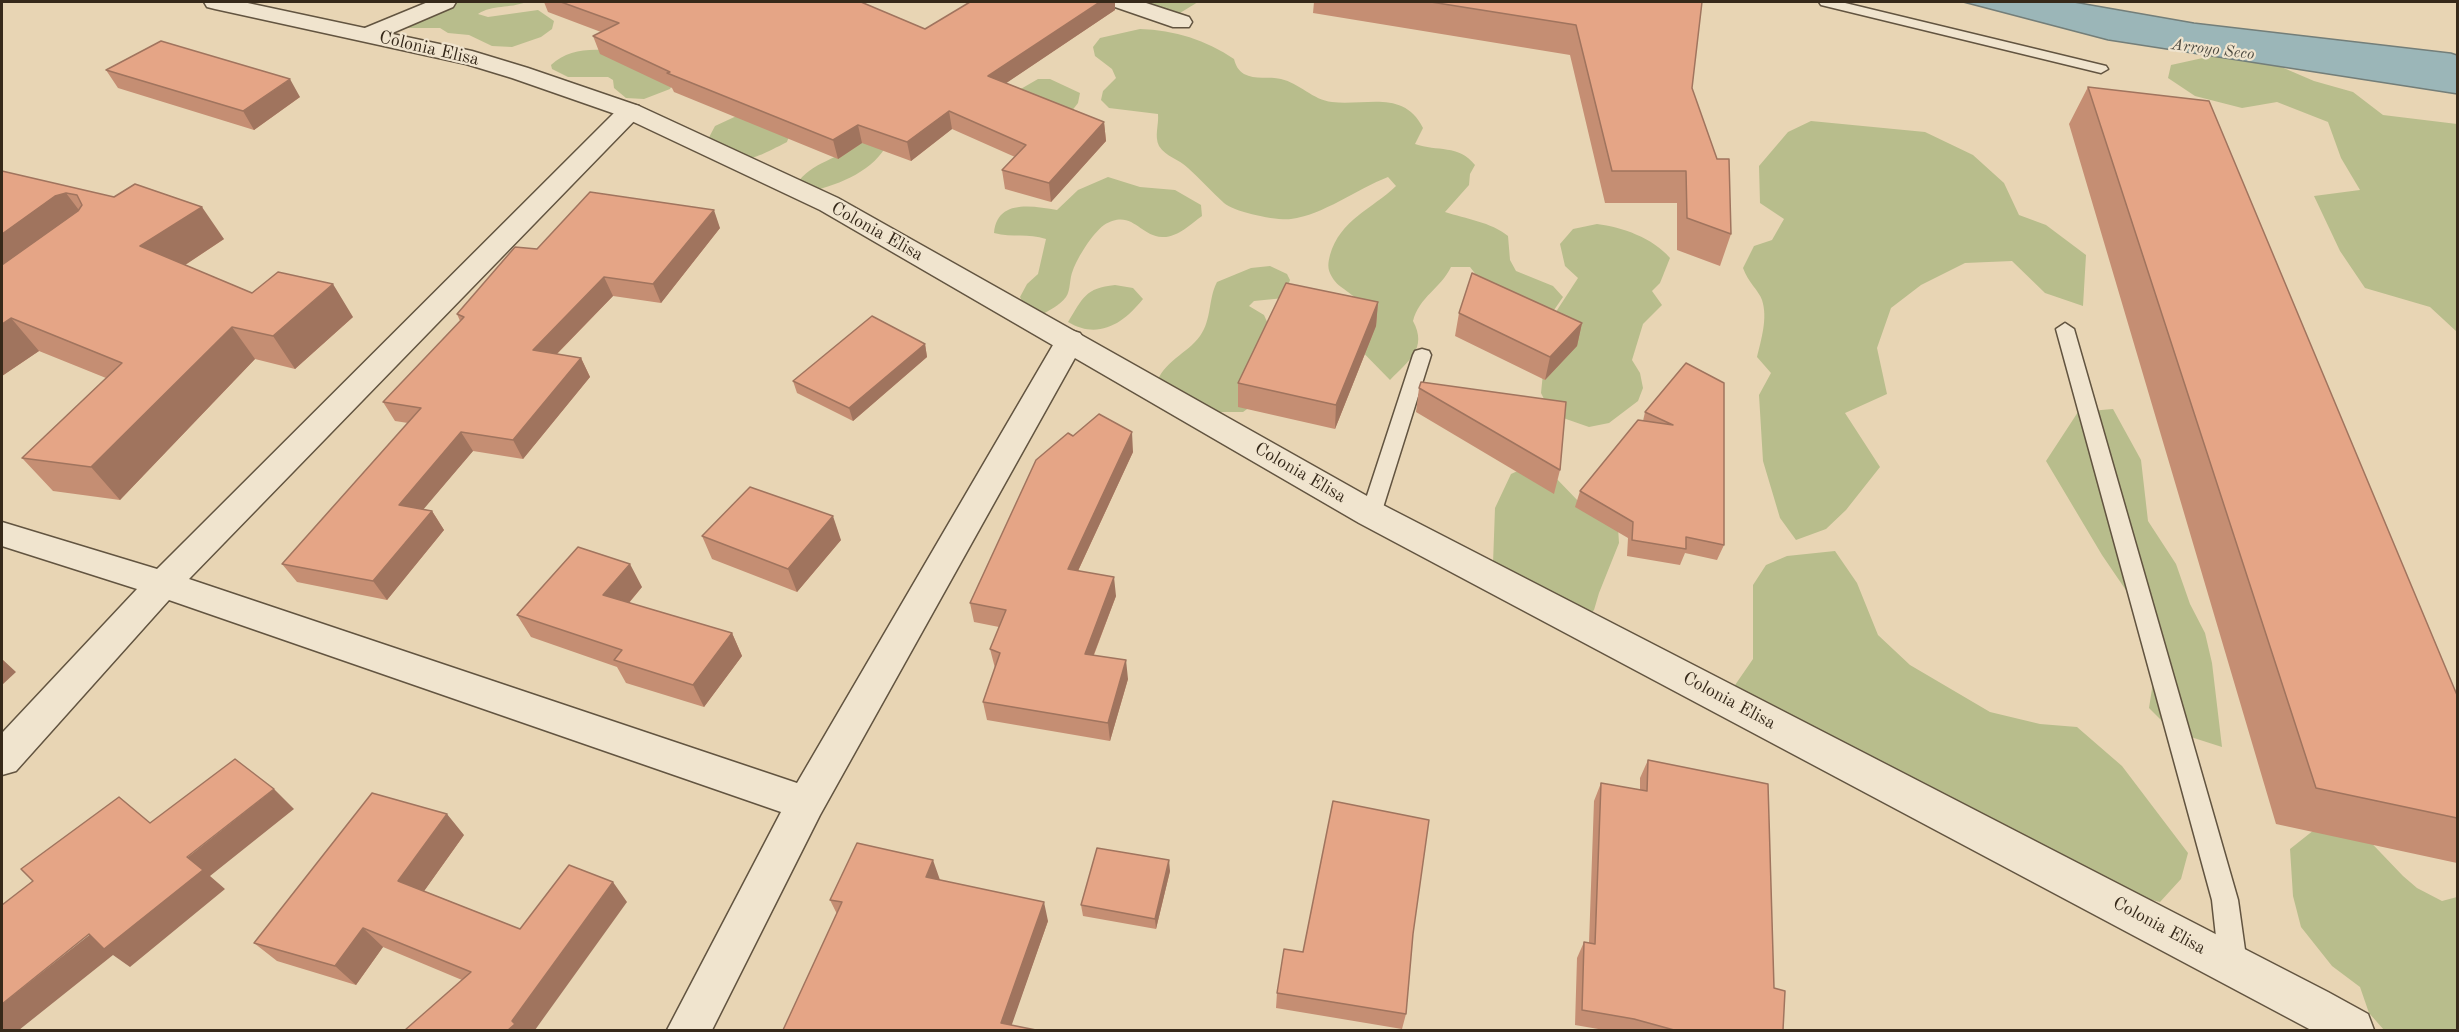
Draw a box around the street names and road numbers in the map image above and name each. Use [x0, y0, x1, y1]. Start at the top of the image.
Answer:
street label: Colonia Elisa [377, 27, 481, 71]
street label: Colonia Elisa [827, 198, 927, 266]
street label: Colonia Elisa [1250, 438, 1350, 508]
street label: Colonia Elisa [1679, 667, 1779, 735]
street label: Colonia Elisa [2109, 892, 2209, 960]

